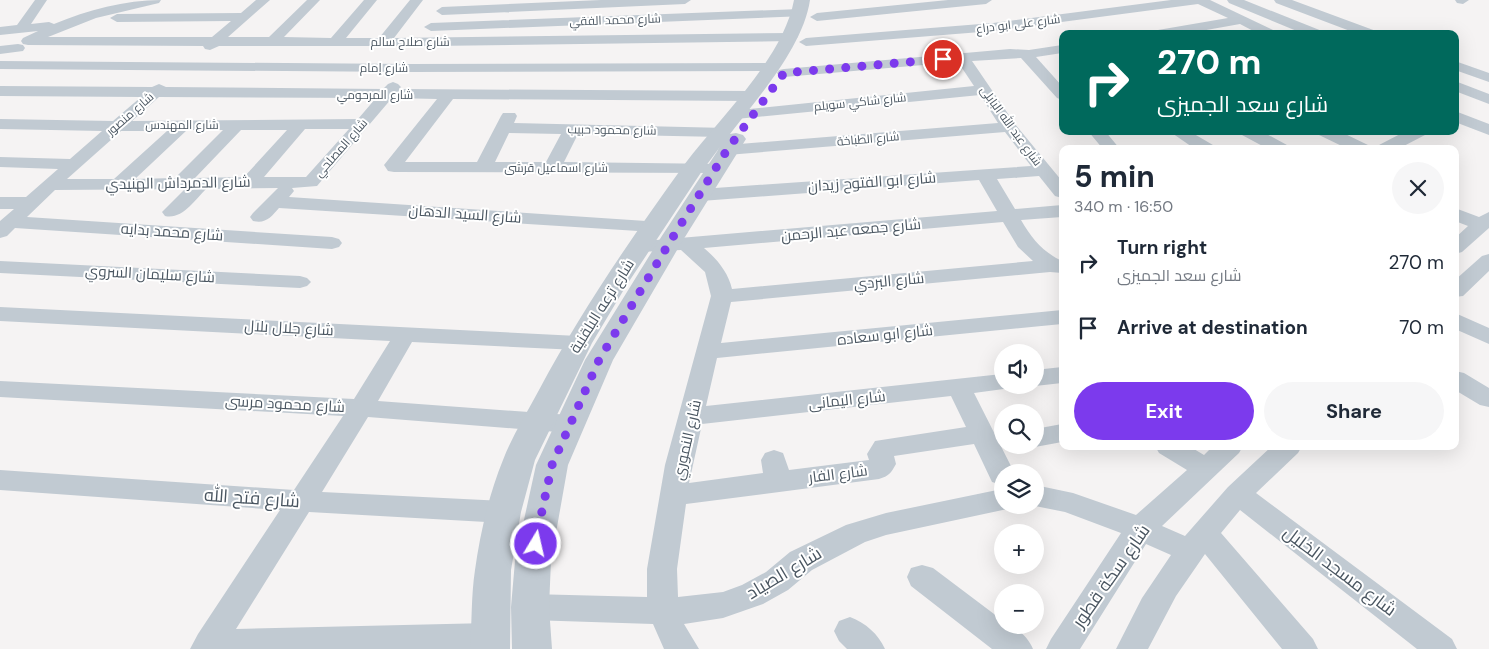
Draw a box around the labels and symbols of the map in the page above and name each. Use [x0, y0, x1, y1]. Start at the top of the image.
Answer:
street label: شارع محمد الفقي [569, 10, 661, 32]
street label: شارع على ابو دراع [975, 11, 1061, 37]
street label: شارع صلاح سالم [370, 34, 450, 50]
pin [922, 38, 964, 80]
street label: شارع إمام [360, 60, 408, 76]
street label: شارع عبد الله البابلى [977, 83, 1045, 169]
street label: شارع المرحومي [337, 87, 413, 105]
street label: شارع منصور [102, 89, 157, 140]
street label: شارع شاكي سويلم [813, 89, 907, 117]
street label: شارع المصلحي [311, 115, 372, 182]
street label: شارع المهندس [145, 117, 219, 133]
street label: شارع محمود حبيب [567, 121, 657, 139]
street label: شارع الطباخة [836, 128, 900, 150]
street label: شارع اسماعيل قرشى [504, 160, 608, 176]
street label: شارع ابو الفتوح زيدان [807, 168, 937, 197]
street label: شارع الدمرداش الهنيدي [105, 172, 251, 196]
street label: شارع السيد الدهان [408, 200, 522, 229]
street label: شارع جمعه عبد الرحمن [780, 214, 922, 247]
street label: شارع محمد بدايه [120, 218, 224, 247]
street label: شارع ترعه البلقنية [565, 255, 640, 357]
street label: شارع سليمان السروي [85, 261, 215, 289]
street label: شارع البردي [853, 268, 925, 296]
street label: شارع جلال بلال [244, 316, 334, 341]
street label: شارع ابو سعاده [836, 320, 934, 351]
street label: شارع اليمانى [807, 386, 887, 415]
street label: شارع محمود مرسى [224, 391, 345, 418]
street label: شارع النموري [668, 398, 708, 483]
street label: شارع الفار [806, 460, 869, 489]
street label: شارع فتح الله [203, 483, 301, 513]
position arrow [509, 517, 561, 569]
street label: شارع سكة قطور [1066, 520, 1156, 633]
street label: شارع مسجد الخليل [1278, 520, 1402, 622]
street label: شارع الصياد [742, 541, 826, 605]

